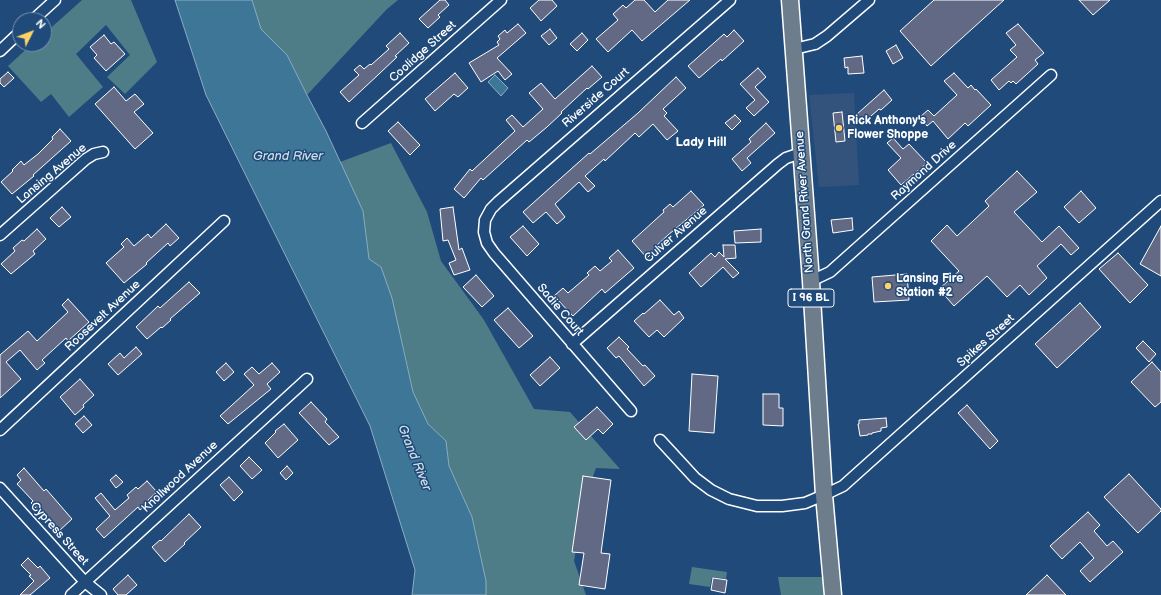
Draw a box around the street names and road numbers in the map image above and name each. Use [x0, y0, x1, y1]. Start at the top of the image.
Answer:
street label: Coolidge Street [387, 18, 459, 86]
street label: Riverside Court [560, 65, 632, 131]
street label: North Grand River Avenue [793, 131, 817, 273]
street label: Raymond Drive [888, 138, 960, 204]
street label: Lansing Avenue [14, 141, 90, 207]
street label: Culver Avenue [642, 204, 710, 266]
street label: Roosevelt Avenue [62, 277, 144, 355]
street label: Sadie Court [534, 281, 586, 339]
road number: I 96 BL [788, 289, 834, 307]
street label: Spikes Street [954, 312, 1018, 370]
street label: Knollwood Avenue [139, 438, 221, 516]
street label: Cypress Street [27, 499, 91, 569]

